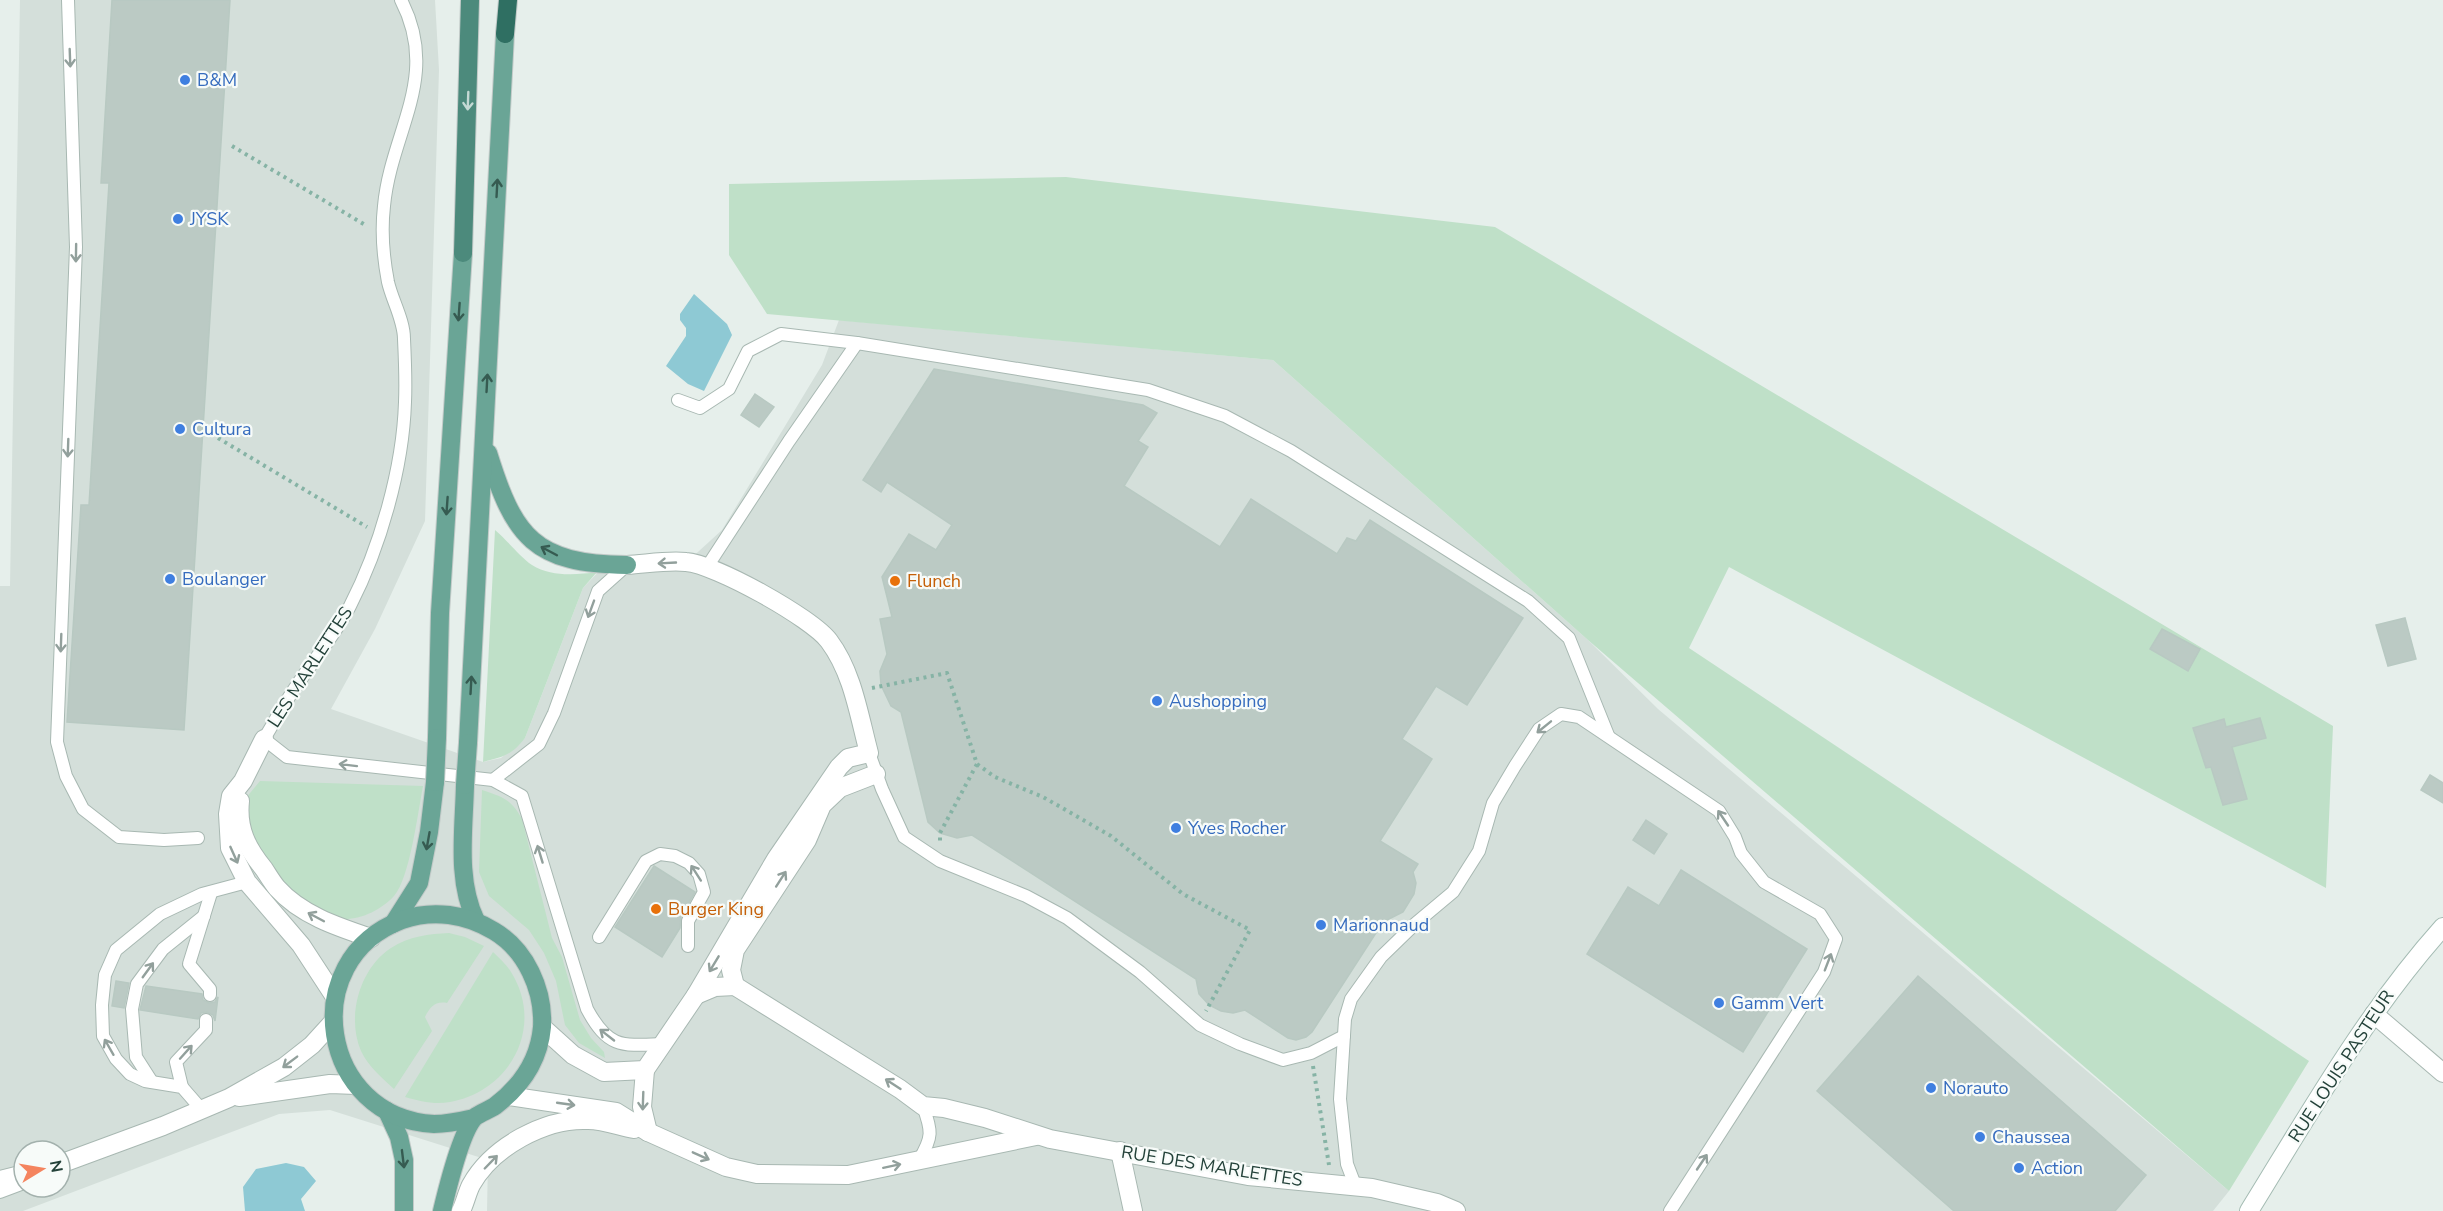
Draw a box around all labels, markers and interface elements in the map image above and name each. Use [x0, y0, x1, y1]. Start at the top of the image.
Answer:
one-way arrow [64, 48, 76, 68]
place label: B&M [197, 68, 237, 92]
marker: B&M [178, 73, 192, 87]
one-way arrow [462, 90, 474, 110]
one-way arrow [492, 178, 503, 198]
place label: JYSK [189, 207, 229, 231]
marker: JYSK [171, 212, 185, 226]
one-way arrow [70, 243, 81, 263]
one-way arrow [454, 301, 465, 321]
one-way arrow [481, 373, 492, 393]
place label: Cultura [192, 417, 251, 441]
marker: Cultura [173, 422, 187, 436]
one-way arrow [63, 438, 74, 458]
one-way arrow [441, 496, 452, 516]
one-way arrow [541, 545, 559, 556]
one-way arrow [658, 557, 678, 568]
place label: Boulanger [182, 567, 266, 591]
place label: Flunch [907, 569, 961, 593]
marker: Boulanger [163, 572, 177, 586]
marker: Flunch [888, 574, 902, 588]
one-way arrow [585, 599, 596, 618]
street label: LES MARLETTES [262, 602, 358, 732]
one-way arrow [55, 633, 66, 653]
one-way arrow [465, 675, 476, 695]
place label: Aushopping [1169, 689, 1267, 713]
marker: Aushopping [1150, 694, 1164, 708]
one-way arrow [1536, 720, 1552, 733]
one-way arrow [339, 759, 359, 770]
one-way arrow [1717, 811, 1729, 827]
place label: Yves Rocher [1187, 816, 1286, 840]
marker: Yves Rocher [1169, 821, 1183, 835]
one-way arrow [422, 830, 433, 850]
one-way arrow [534, 845, 545, 864]
one-way arrow [229, 846, 240, 864]
one-way arrow [689, 865, 702, 882]
one-way arrow [775, 871, 788, 888]
place label: Burger King [668, 897, 764, 921]
marker: Burger King [649, 902, 663, 916]
one-way arrow [308, 911, 326, 922]
place label: Marionnaud [1333, 913, 1429, 937]
marker: Marionnaud [1314, 918, 1328, 932]
one-way arrow [1823, 953, 1834, 971]
one-way arrow [708, 955, 720, 972]
one-way arrow [141, 962, 154, 978]
street label: RUE LOUIS PASTEUR [2283, 985, 2399, 1147]
place label: Gamm Vert [1731, 991, 1824, 1015]
marker: Gamm Vert [1712, 996, 1726, 1010]
one-way arrow [599, 1029, 615, 1041]
one-way arrow [103, 1039, 115, 1056]
one-way arrow [179, 1045, 193, 1060]
one-way arrow [283, 1056, 299, 1068]
place label: Norauto [1943, 1076, 2009, 1100]
one-way arrow [884, 1078, 901, 1091]
marker: Norauto [1924, 1081, 1938, 1095]
one-way arrow [637, 1091, 648, 1111]
one-way arrow [556, 1098, 576, 1109]
place label: Chaussea [1992, 1125, 2070, 1149]
marker: Chaussea [1973, 1130, 1987, 1144]
north arrow [12, 1139, 72, 1199]
street label: RUE DES MARLETTES [1120, 1140, 1304, 1192]
one-way arrow [398, 1149, 409, 1169]
one-way arrow [692, 1151, 710, 1162]
one-way arrow [484, 1154, 499, 1169]
one-way arrow [1696, 1154, 1709, 1171]
place label: Action [2031, 1156, 2083, 1180]
text: N [44, 1158, 68, 1174]
one-way arrow [882, 1160, 901, 1171]
marker: Action [2012, 1161, 2026, 1175]

